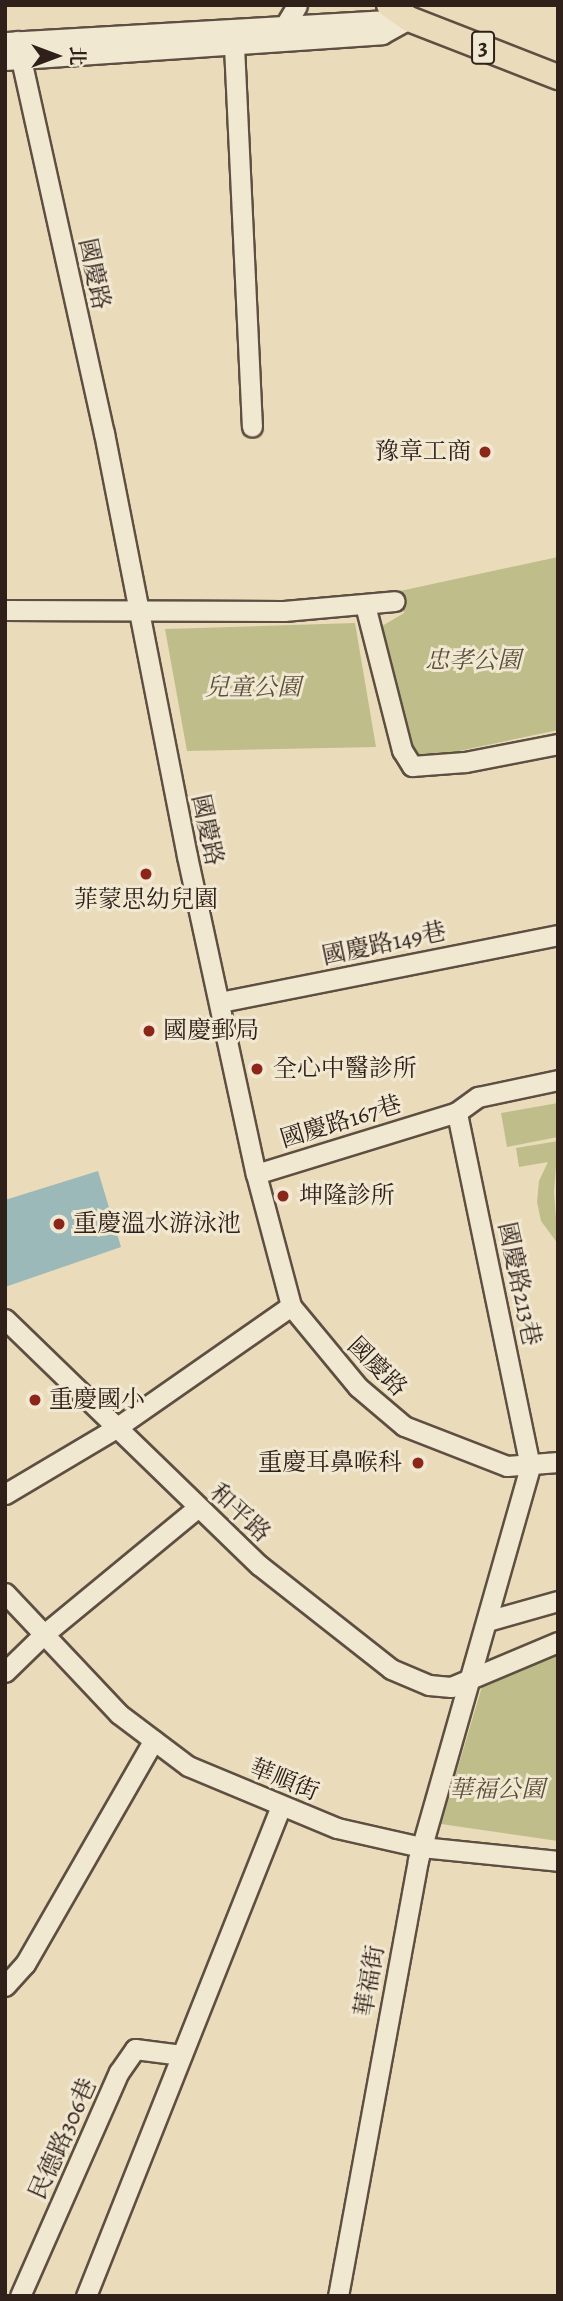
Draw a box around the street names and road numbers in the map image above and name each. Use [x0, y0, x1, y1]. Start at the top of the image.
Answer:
road number: 3 [471, 28, 495, 68]
street label: 國慶路 [72, 236, 116, 312]
street label: 國慶路 [185, 792, 229, 868]
street label: 國慶路149巷 [319, 917, 449, 971]
street label: 國慶路167巷 [277, 1090, 405, 1154]
street label: 國慶路213巷 [492, 1220, 546, 1348]
street label: 國慶路 [341, 1331, 413, 1403]
street label: 和平路 [204, 1478, 276, 1548]
street label: 華順街 [245, 1753, 323, 1807]
street label: 華福街 [350, 1943, 390, 2019]
street label: 民德路306巷 [23, 2074, 103, 2204]

